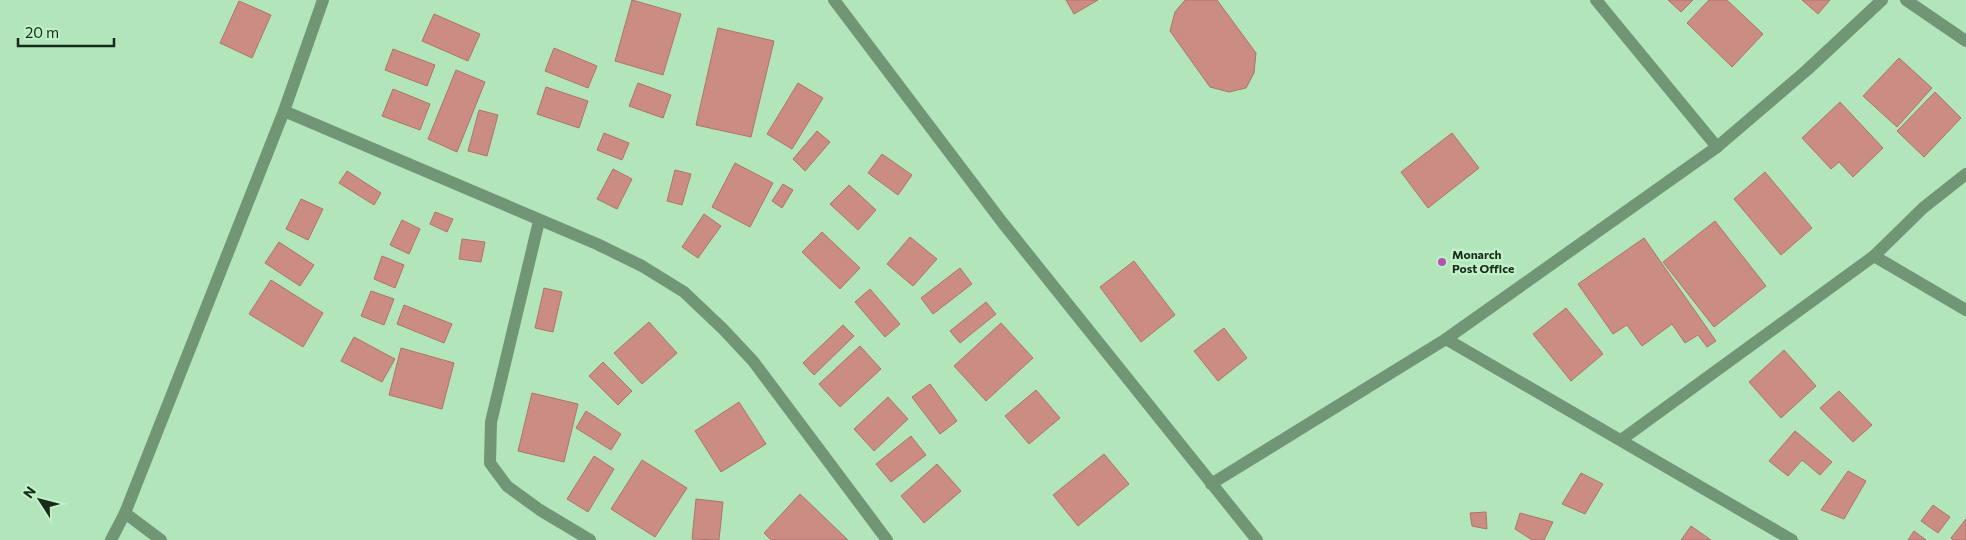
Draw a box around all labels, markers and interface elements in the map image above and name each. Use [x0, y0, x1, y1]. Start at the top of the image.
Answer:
scale bar [18, 15, 114, 47]
text: 20 m [25, 23, 59, 41]
place label: Monarch Post Office [1452, 247, 1514, 275]
marker: Monarch Post Office [1436, 256, 1448, 268]
north arrow [15, 475, 65, 525]
text: N [19, 483, 39, 501]

